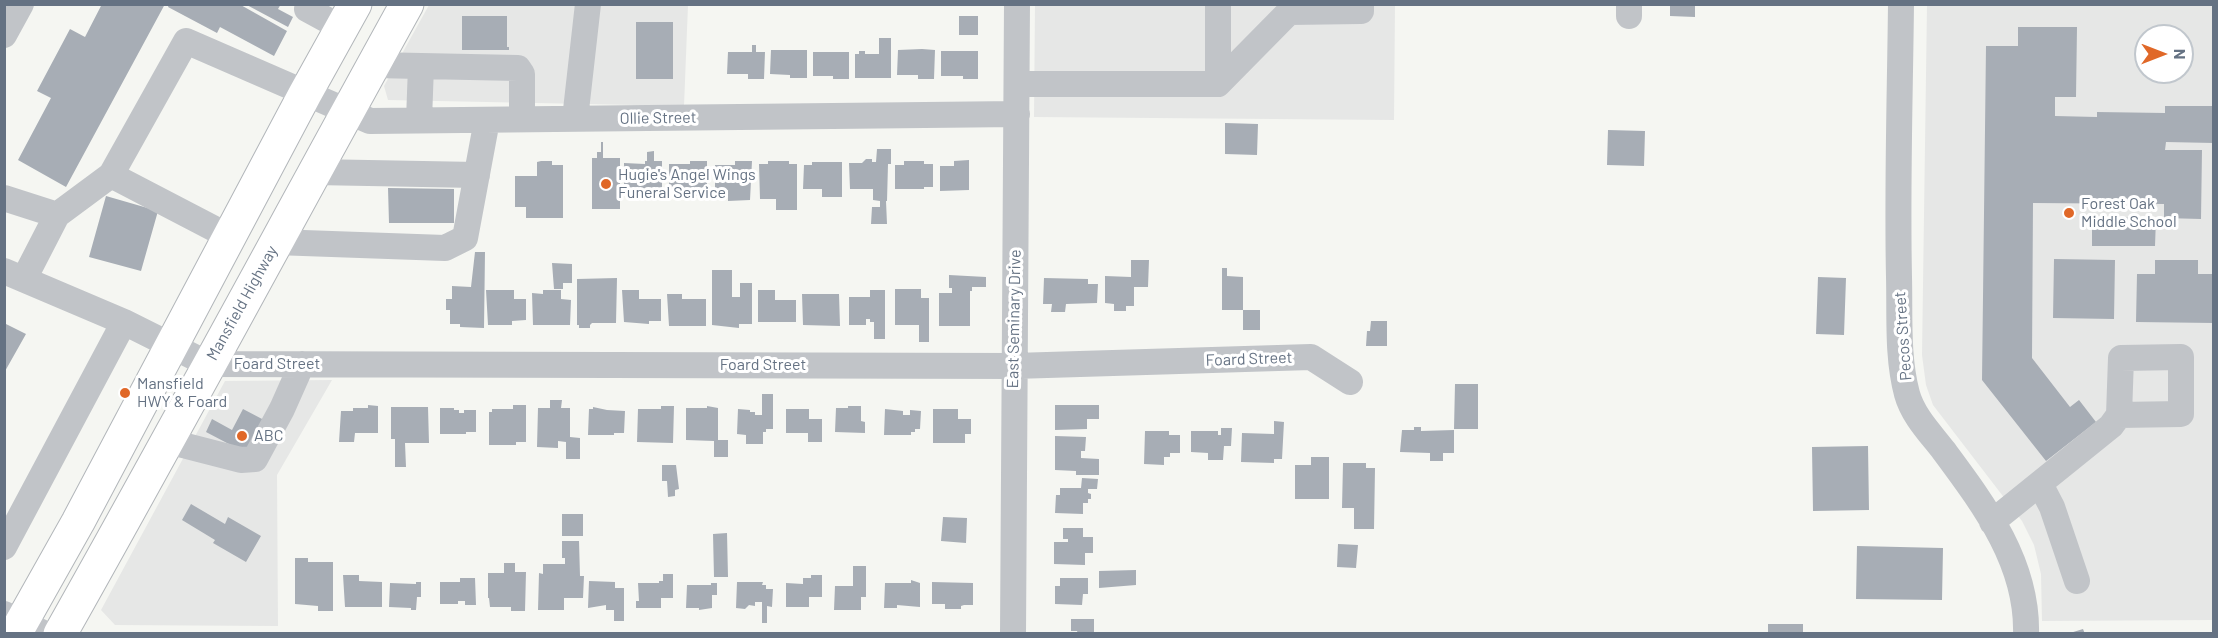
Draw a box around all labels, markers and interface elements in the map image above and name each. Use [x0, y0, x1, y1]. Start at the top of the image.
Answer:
north arrow [2134, 24, 2194, 84]
text: N [2171, 49, 2190, 59]
street label: Ollie Street [619, 108, 697, 128]
place label: Hugie's Angel Wings Funeral Service [618, 165, 756, 203]
marker: Hugie's Angel Wings Funeral Service [599, 177, 613, 191]
place label: Forest Oak Middle School [2081, 194, 2177, 232]
marker: Forest Oak Middle School [2062, 206, 2076, 220]
street label: Mansfield Highway [203, 242, 281, 364]
street label: East Seminary Drive [1003, 249, 1025, 389]
street label: Pecos Street [1890, 291, 1916, 381]
street label: Foard Street [1205, 348, 1293, 370]
street label: Foard Street [234, 354, 320, 374]
street label: Foard Street [720, 355, 806, 375]
place label: Mansfield HWY & Foard [137, 374, 227, 412]
marker: Mansfield HWY & Foard [118, 386, 132, 400]
place label: ABC [254, 426, 283, 446]
marker: ABC [235, 429, 249, 443]

